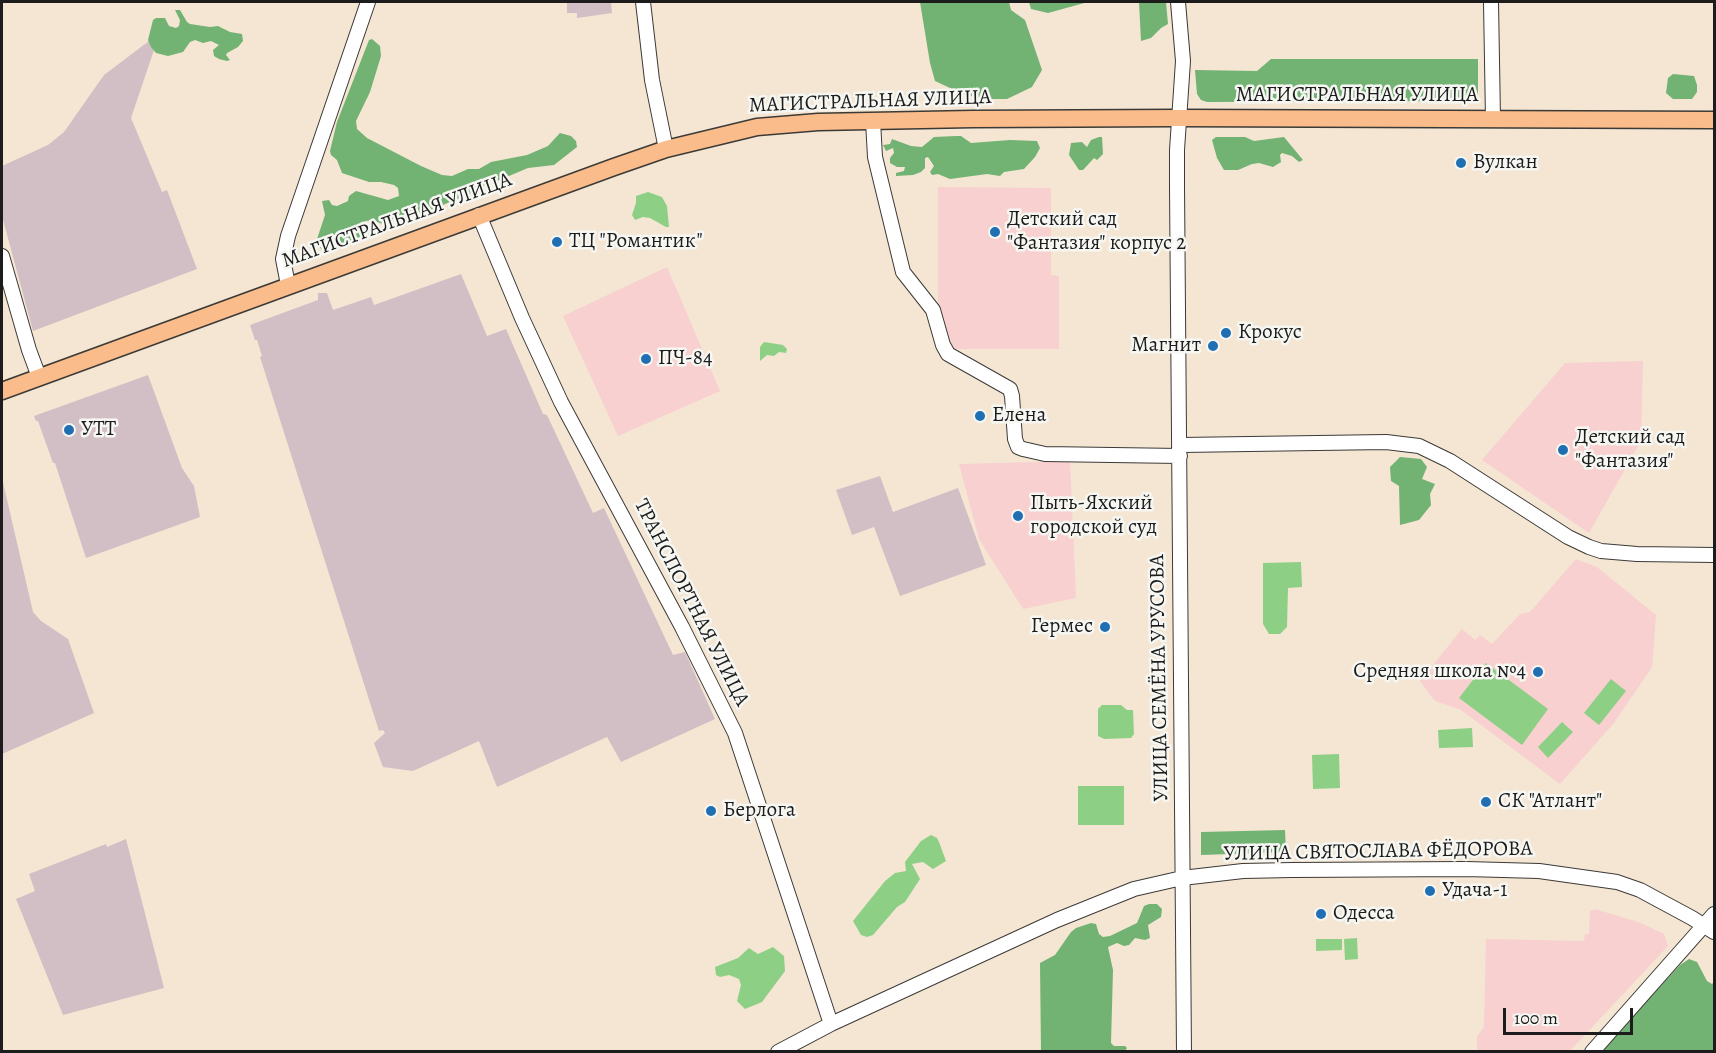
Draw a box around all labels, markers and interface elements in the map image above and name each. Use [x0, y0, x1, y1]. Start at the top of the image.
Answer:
street label: МАГИСТРАЛЬНАЯ УЛИЦА [1236, 83, 1478, 109]
street label: МАГИСТРАЛЬНАЯ УЛИЦА [748, 85, 992, 119]
place label: Вулкан [1473, 150, 1538, 176]
marker: Вулкан [1454, 156, 1468, 170]
street label: МАГИСТРАЛЬНАЯ УЛИЦА [279, 168, 515, 274]
place label: Детский сад "Фантазия" корпус 2 [1007, 207, 1186, 257]
marker: Детский сад "Фантазия" корпус 2 [988, 225, 1002, 239]
place label: ТЦ "Романтик" [569, 229, 703, 255]
marker: ТЦ "Романтик" [550, 235, 564, 249]
place label: Крокус [1238, 320, 1302, 346]
marker: Крокус [1219, 326, 1233, 340]
place label: Магнит [1131, 333, 1201, 359]
marker: Магнит [1206, 339, 1220, 353]
place label: ПЧ-84 [658, 346, 713, 372]
marker: ПЧ-84 [639, 352, 653, 366]
place label: Елена [992, 403, 1046, 429]
marker: Елена [973, 409, 987, 423]
place label: УТТ [81, 417, 116, 443]
marker: УТТ [62, 423, 76, 437]
place label: Детский сад "Фантазия" [1575, 425, 1685, 475]
marker: Детский сад "Фантазия" [1556, 443, 1570, 457]
place label: Пыть-Яхский городской суд [1030, 491, 1157, 541]
street label: ТРАНСПОРТНАЯ УЛИЦА [628, 495, 754, 711]
marker: Пыть-Яхский городской суд [1011, 509, 1025, 523]
street label: УЛИЦА СЕМЁНА УРУСОВА [1145, 554, 1175, 802]
place label: Гермес [1031, 614, 1093, 640]
marker: Гермес [1098, 620, 1112, 634]
place label: Средняя школа №4 [1353, 659, 1526, 685]
marker: Средняя школа №4 [1531, 665, 1545, 679]
place label: СК "Атлант" [1498, 789, 1602, 815]
marker: СК "Атлант" [1479, 795, 1493, 809]
place label: Берлога [723, 798, 796, 824]
marker: Берлога [704, 804, 718, 818]
street label: УЛИЦА СВЯТОСЛАВА ФЁДОРОВА [1223, 837, 1533, 867]
place label: Удача-1 [1442, 878, 1507, 904]
marker: Удача-1 [1423, 884, 1437, 898]
place label: Одесса [1333, 901, 1395, 927]
marker: Одесса [1314, 907, 1328, 921]
scale bar [1506, 996, 1636, 1034]
text: 100 m [1514, 1006, 1558, 1030]

